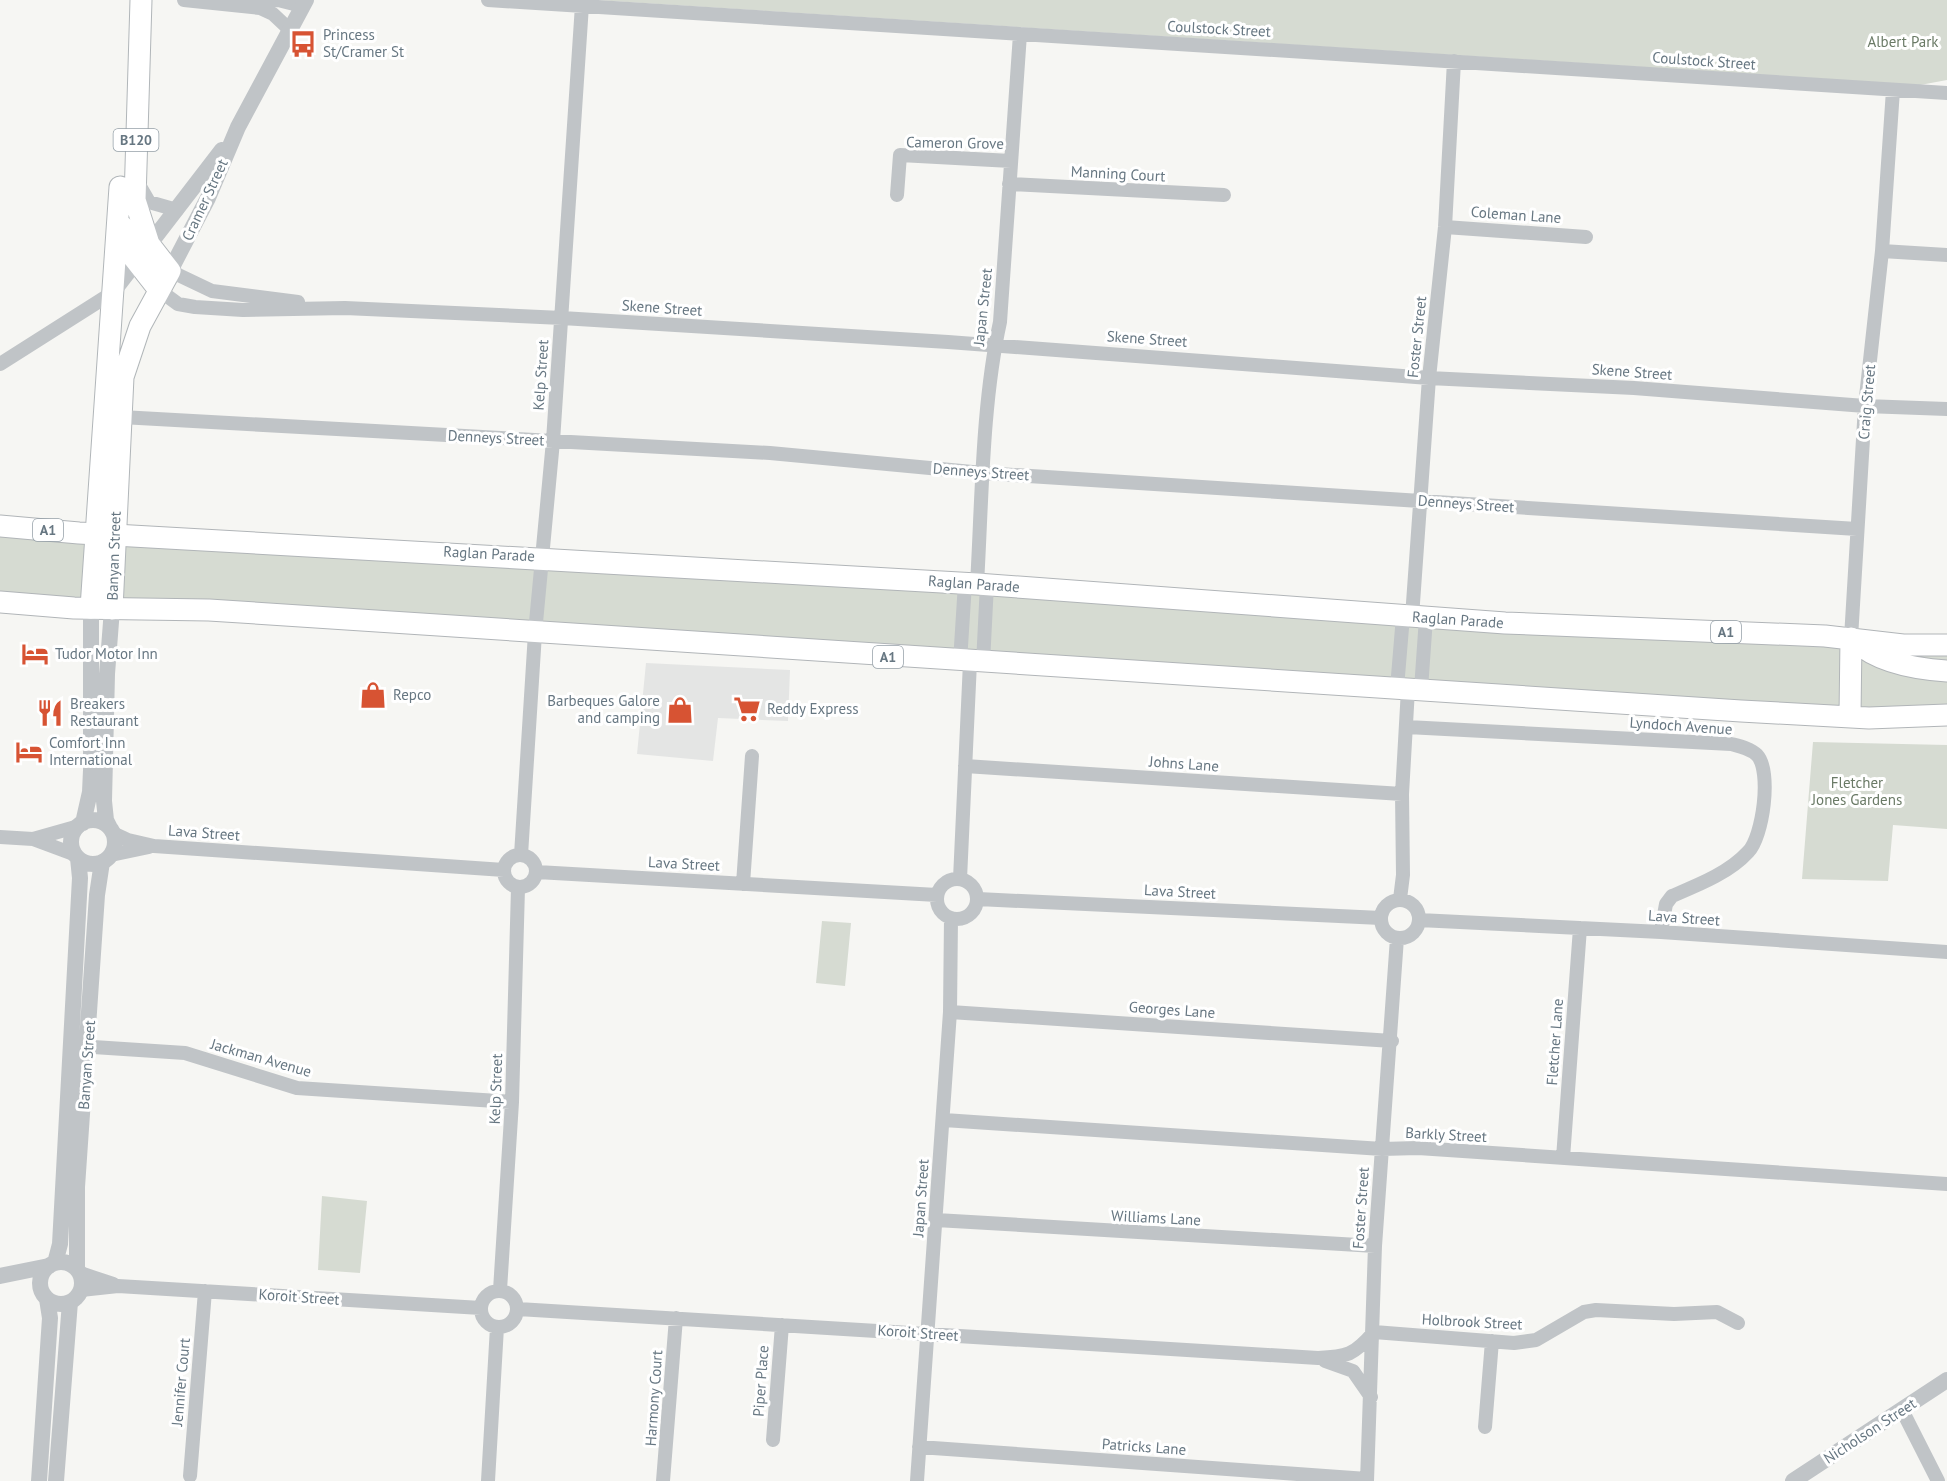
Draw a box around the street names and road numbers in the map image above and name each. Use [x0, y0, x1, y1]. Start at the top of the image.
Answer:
street label: Coulstock Street [1167, 16, 1271, 41]
street label: Coulstock Street [1652, 47, 1756, 74]
road number: B120 [114, 129, 158, 151]
street label: Cameron Grove [906, 132, 1004, 153]
street label: Cramer Street [177, 156, 232, 244]
street label: Manning Court [1070, 162, 1166, 185]
street label: Coleman Lane [1470, 202, 1562, 227]
street label: Japan Street [969, 267, 996, 348]
street label: Skene Street [621, 295, 703, 320]
street label: Foster Street [1403, 295, 1430, 379]
street label: Skene Street [1106, 326, 1188, 351]
street label: Kelp Street [529, 339, 552, 411]
street label: Skene Street [1591, 359, 1673, 384]
street label: Craig Street [1854, 364, 1879, 440]
street label: Denneys Street [447, 425, 545, 450]
street label: Denneys Street [932, 459, 1030, 484]
street label: Denneys Street [1417, 491, 1515, 516]
street label: Banyan Street [102, 511, 125, 601]
road number: A1 [33, 519, 63, 541]
street label: Raglan Parade [443, 542, 535, 565]
street label: Raglan Parade [928, 571, 1021, 596]
street label: Raglan Parade [1412, 607, 1505, 632]
road number: A1 [1711, 621, 1741, 643]
road number: A1 [873, 646, 903, 668]
street label: Lyndoch Avenue [1629, 712, 1733, 739]
street label: Johns Lane [1148, 752, 1220, 775]
street label: Lava Street [168, 821, 241, 844]
street label: Lava Street [648, 852, 720, 875]
street label: Lava Street [1144, 880, 1216, 903]
street label: Lava Street [1648, 906, 1721, 929]
street label: Georges Lane [1128, 997, 1216, 1022]
street label: Fletcher Lane [1542, 998, 1567, 1086]
street label: Banyan Street [74, 1020, 99, 1110]
street label: Jackman Avenue [208, 1034, 314, 1081]
street label: Kelp Street [485, 1053, 506, 1125]
street label: Barkly Street [1405, 1123, 1487, 1146]
street label: Japan Street [908, 1158, 933, 1238]
street label: Foster Street [1348, 1166, 1373, 1250]
street label: Williams Lane [1111, 1206, 1201, 1229]
street label: Koroit Street [258, 1284, 340, 1309]
street label: Holbrook Street [1421, 1309, 1523, 1334]
street label: Koroit Street [877, 1320, 959, 1345]
street label: Jennifer Court [167, 1337, 194, 1428]
street label: Piper Place [749, 1345, 772, 1417]
street label: Harmony Court [641, 1349, 666, 1447]
street label: Nicholson Street [1820, 1394, 1920, 1468]
street label: Patricks Lane [1101, 1434, 1187, 1459]

